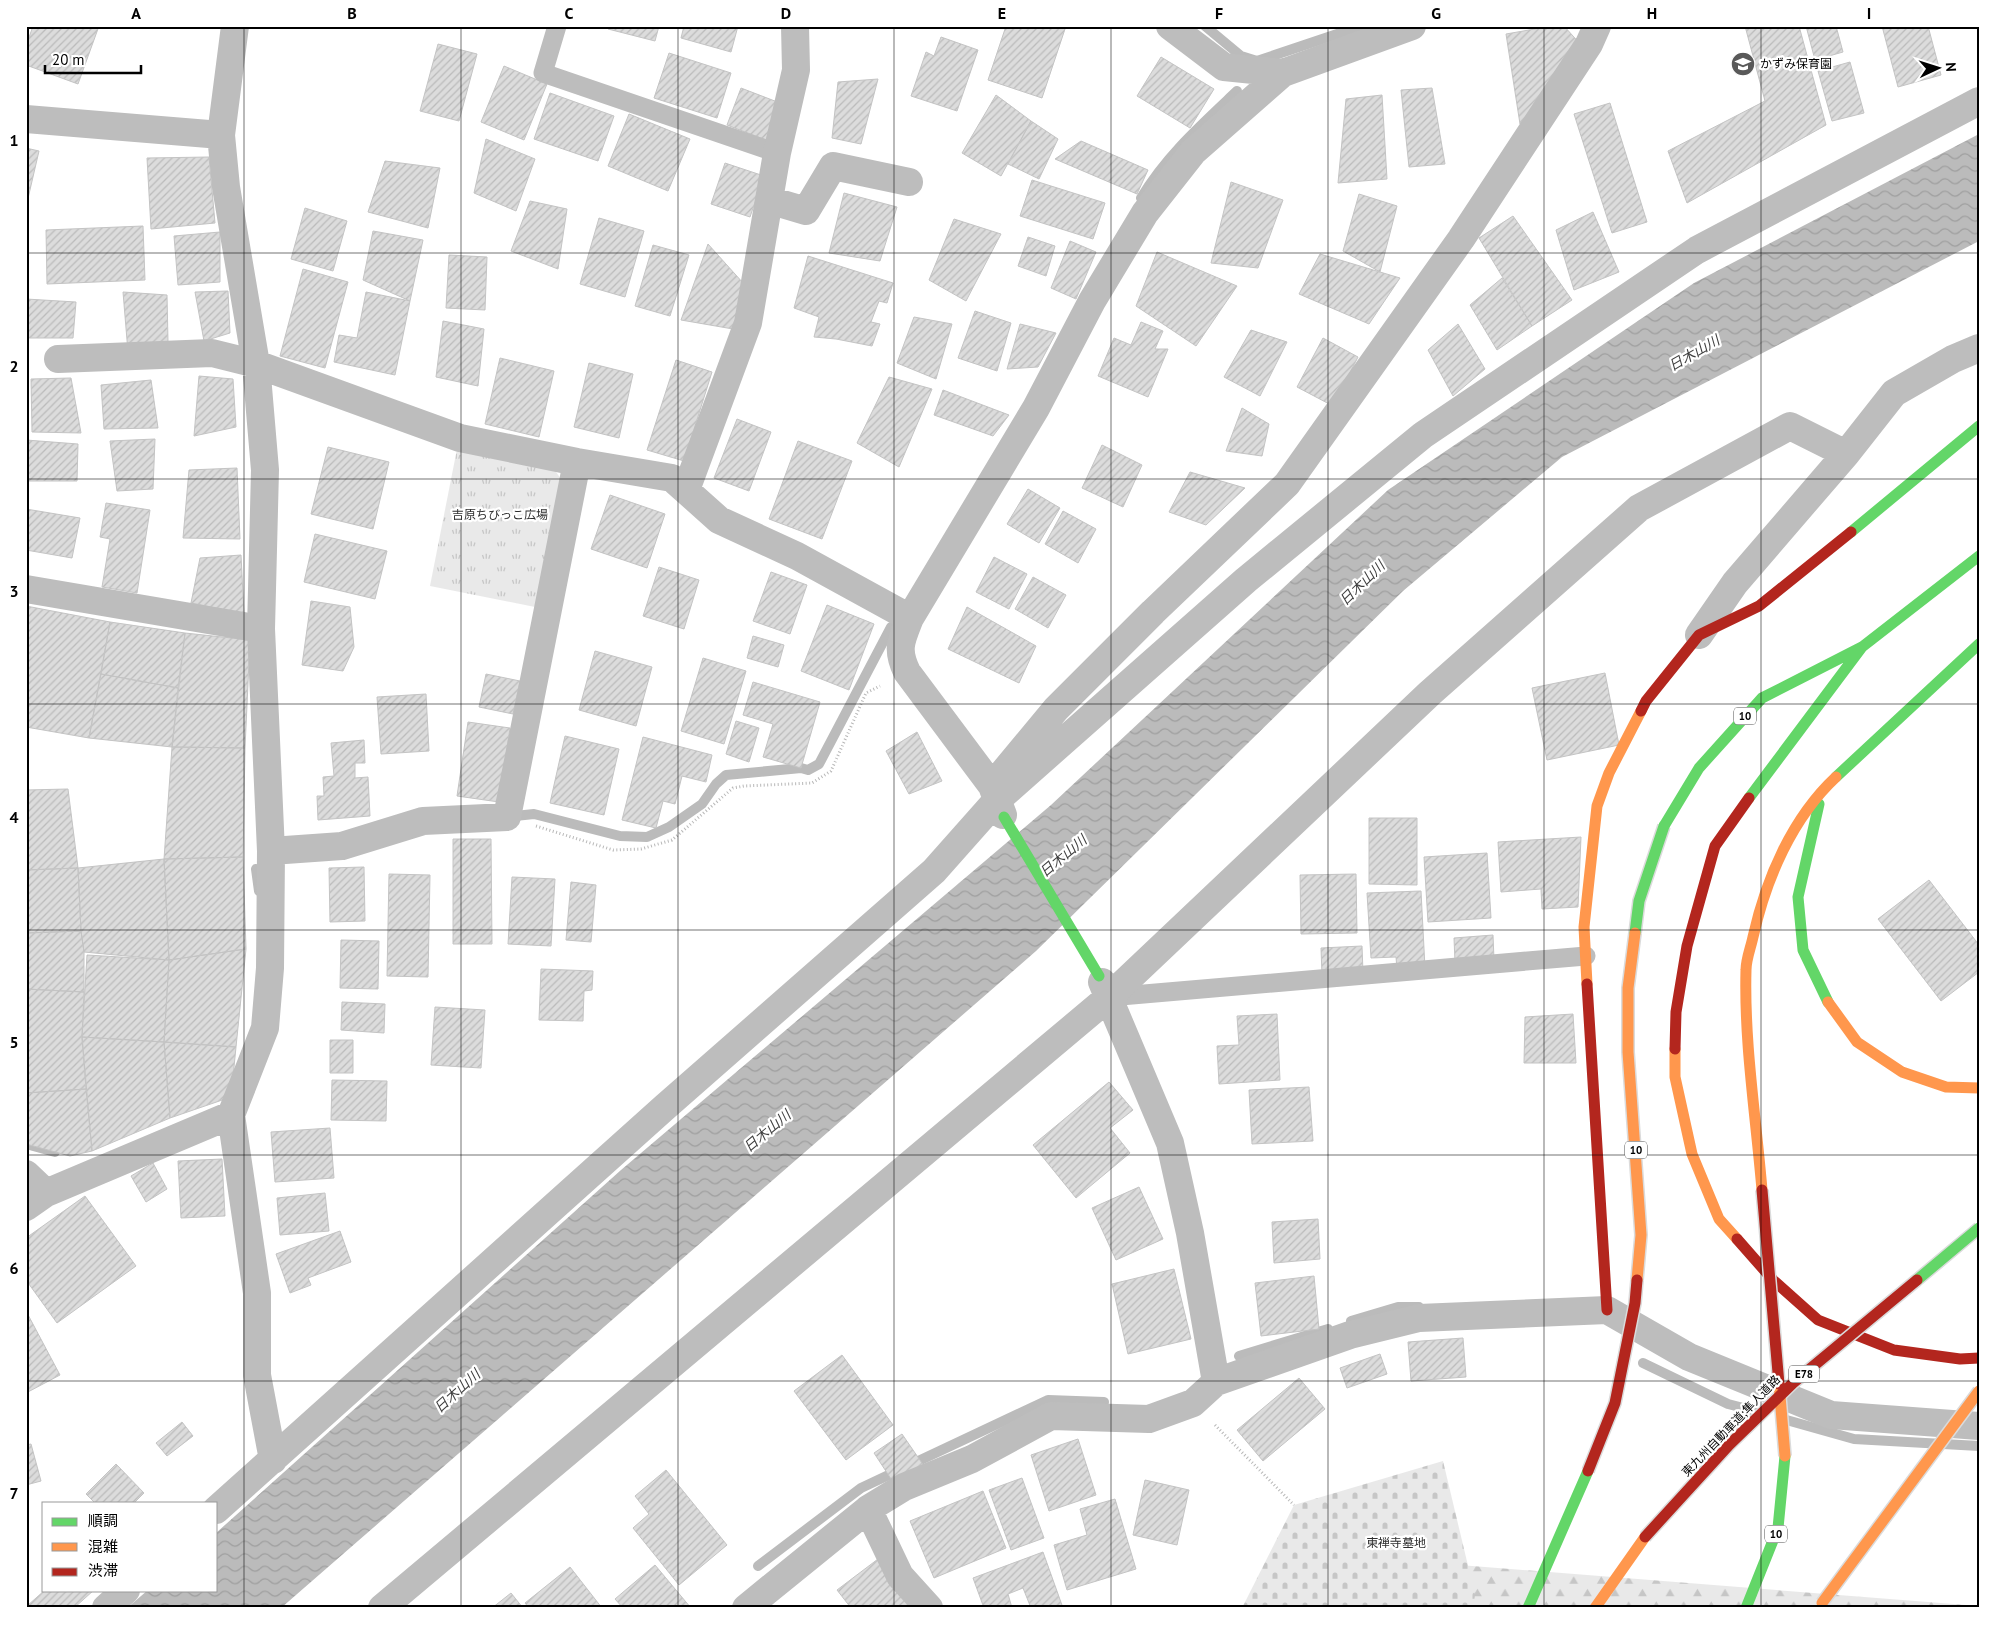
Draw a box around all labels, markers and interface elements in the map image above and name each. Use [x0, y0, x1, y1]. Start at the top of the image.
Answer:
text: A [131, 3, 141, 23]
text: B [347, 3, 357, 23]
text: C [565, 3, 574, 23]
text: D [781, 3, 791, 23]
text: E [998, 3, 1006, 23]
text: F [1215, 3, 1223, 23]
text: G [1431, 3, 1441, 23]
text: H [1647, 3, 1657, 23]
text: I [1867, 3, 1871, 23]
scale bar [45, 42, 141, 74]
north arrow [1912, 42, 1962, 92]
text: 20 m [52, 50, 85, 69]
school or university icon: かずみ保育園 [1730, 51, 1756, 77]
place label: かずみ保育園 [1760, 56, 1832, 71]
text: N [1942, 62, 1960, 72]
text: 1 [9, 130, 19, 150]
water label: 日木山川 [1665, 330, 1724, 375]
text: 2 [9, 356, 19, 376]
park label: 吉原ちびっこ広場 [452, 507, 548, 522]
water label: 日木山川 [1336, 556, 1390, 609]
text: 3 [9, 581, 19, 601]
road number: 10 [1734, 708, 1756, 724]
text: 4 [9, 807, 19, 827]
water label: 日木山川 [1036, 830, 1092, 881]
text: 5 [9, 1032, 19, 1052]
water label: 日木山川 [740, 1105, 796, 1156]
road number: 10 [1625, 1142, 1647, 1158]
text: 6 [9, 1258, 19, 1278]
water label: 日木山川 [430, 1364, 485, 1416]
road number: E78 [1789, 1366, 1819, 1382]
street label: 東九州自動車道;隼人道路 [1678, 1372, 1783, 1479]
text: 7 [9, 1483, 19, 1503]
legend [42, 1502, 218, 1592]
text: 順調 [88, 1511, 118, 1530]
road number: 10 [1765, 1526, 1787, 1542]
park label: 東禅寺墓地 [1366, 1535, 1426, 1550]
text: 混雑 [88, 1537, 118, 1556]
text: 渋滞 [88, 1561, 118, 1580]

